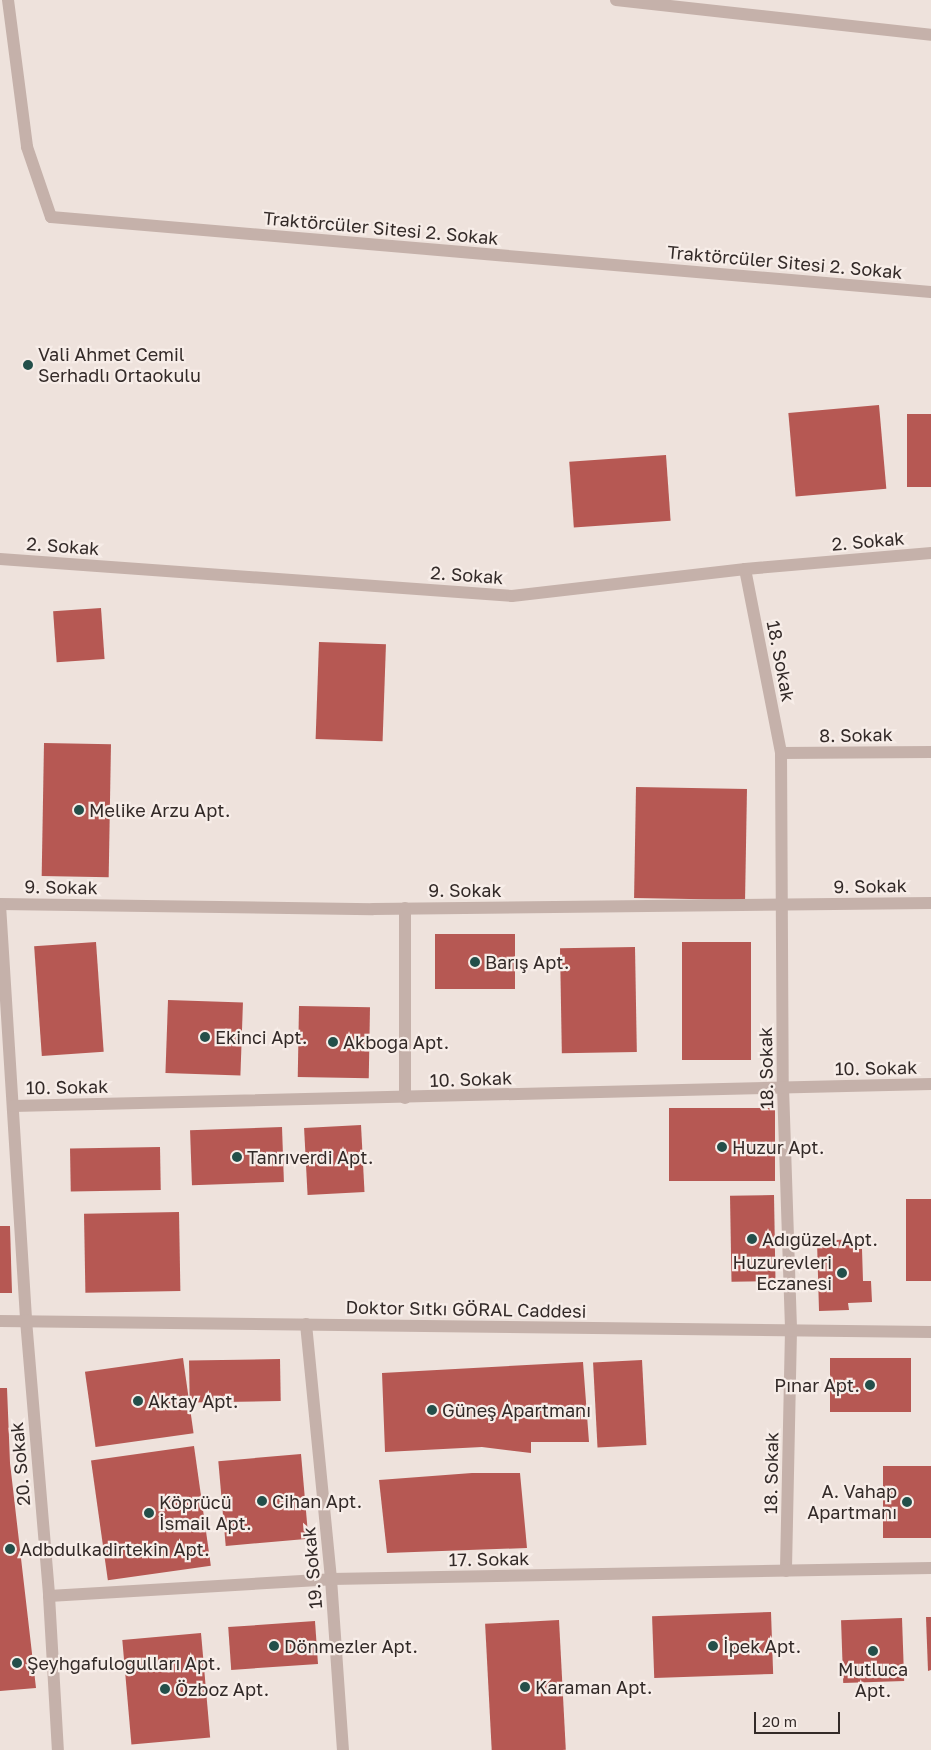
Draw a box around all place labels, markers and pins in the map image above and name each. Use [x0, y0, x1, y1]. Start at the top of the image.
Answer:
place label: Vali Ahmet Cemil Serhadlı Ortaokulu [38, 344, 201, 386]
marker: Vali Ahmet Cemil Serhadlı Ortaokulu [22, 359, 34, 371]
place label: Melike Arzu Apt. [89, 799, 230, 821]
marker: Melike Arzu Apt. [73, 804, 85, 816]
place label: Barış Apt. [485, 951, 569, 973]
marker: Barış Apt. [469, 956, 481, 968]
place label: Ekinci Apt. [215, 1026, 307, 1048]
marker: Ekinci Apt. [199, 1031, 211, 1043]
place label: Akboğa Apt. [343, 1031, 449, 1053]
marker: Akboğa Apt. [327, 1036, 339, 1048]
place label: Huzur Apt. [732, 1136, 824, 1158]
marker: Huzur Apt. [716, 1141, 728, 1153]
place label: Tanrıverdi Apt. [247, 1146, 373, 1168]
marker: Tanrıverdi Apt. [231, 1151, 243, 1163]
place label: Adıgüzel Apt. [762, 1228, 878, 1250]
marker: Adıgüzel Apt. [746, 1233, 758, 1245]
place label: Huzurevleri Eczanesi [732, 1252, 832, 1294]
marker: Huzurevleri Eczanesi [836, 1267, 848, 1279]
place label: Pınar Apt. [774, 1374, 860, 1396]
marker: Pınar Apt. [864, 1379, 876, 1391]
place label: Aktay Apt. [148, 1390, 238, 1412]
marker: Aktay Apt. [132, 1395, 144, 1407]
place label: Güneş Apartmanı [442, 1399, 591, 1421]
marker: Güneş Apartmanı [426, 1404, 438, 1416]
place label: A. Vahap Apartmanı [807, 1481, 897, 1524]
place label: Cihan Apt. [272, 1490, 362, 1512]
place label: Köprücü İsmail Apt. [159, 1492, 252, 1535]
marker: Cihan Apt. [256, 1495, 268, 1507]
marker: A. Vahap Apartmanı [901, 1496, 913, 1508]
marker: Köprücü İsmail Apt. [143, 1507, 155, 1519]
place label: Adbdulkadirtekin Apt. [20, 1538, 210, 1560]
marker: Adbdulkadirtekin Apt. [4, 1543, 16, 1555]
place label: Dönmezler Apt. [284, 1635, 418, 1657]
place label: İpek Apt. [723, 1635, 801, 1657]
marker: Dönmezler Apt. [268, 1640, 280, 1652]
marker: İpek Apt. [707, 1640, 719, 1652]
marker: Mutluca Apt. [867, 1645, 879, 1657]
place label: Şeyhğafuloğulları Apt. [27, 1652, 221, 1674]
marker: Şeyhğafuloğulları Apt. [11, 1657, 23, 1669]
place label: Mutluca Apt. [838, 1659, 908, 1702]
place label: Karaman Apt. [535, 1676, 652, 1698]
place label: Özboz Apt. [175, 1678, 269, 1700]
marker: Karaman Apt. [519, 1681, 531, 1693]
marker: Özboz Apt. [159, 1683, 171, 1695]

